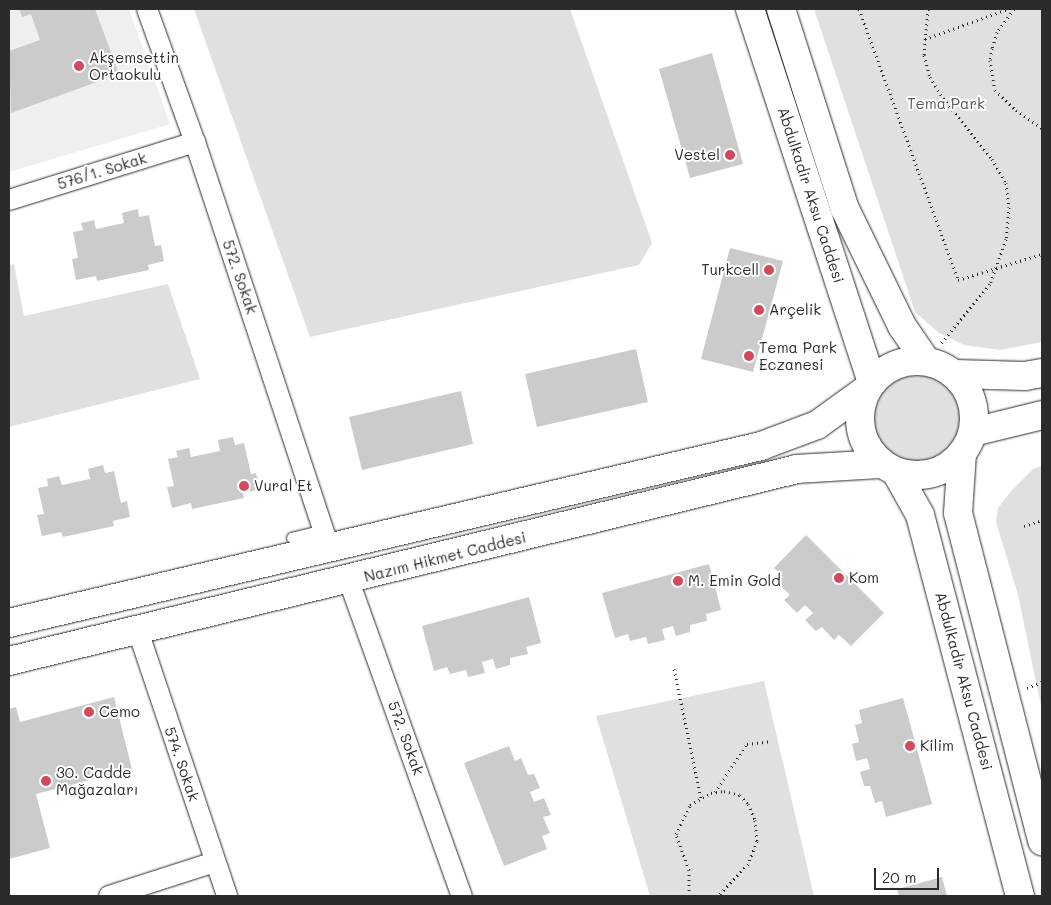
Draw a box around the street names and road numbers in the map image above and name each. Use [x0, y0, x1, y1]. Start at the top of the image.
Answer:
street label: Abdulkadir Aksu Caddesi [774, 105, 848, 285]
street label: 576/1. Sokak [55, 149, 149, 193]
street label: 572. Sokak [219, 238, 261, 316]
street label: Nazım Hikmet Caddesi [362, 528, 528, 586]
street label: Abdulkadir Aksu Caddesi [931, 590, 997, 772]
street label: 572. Sokak [384, 699, 428, 777]
street label: 574. Sokak [161, 724, 203, 804]

